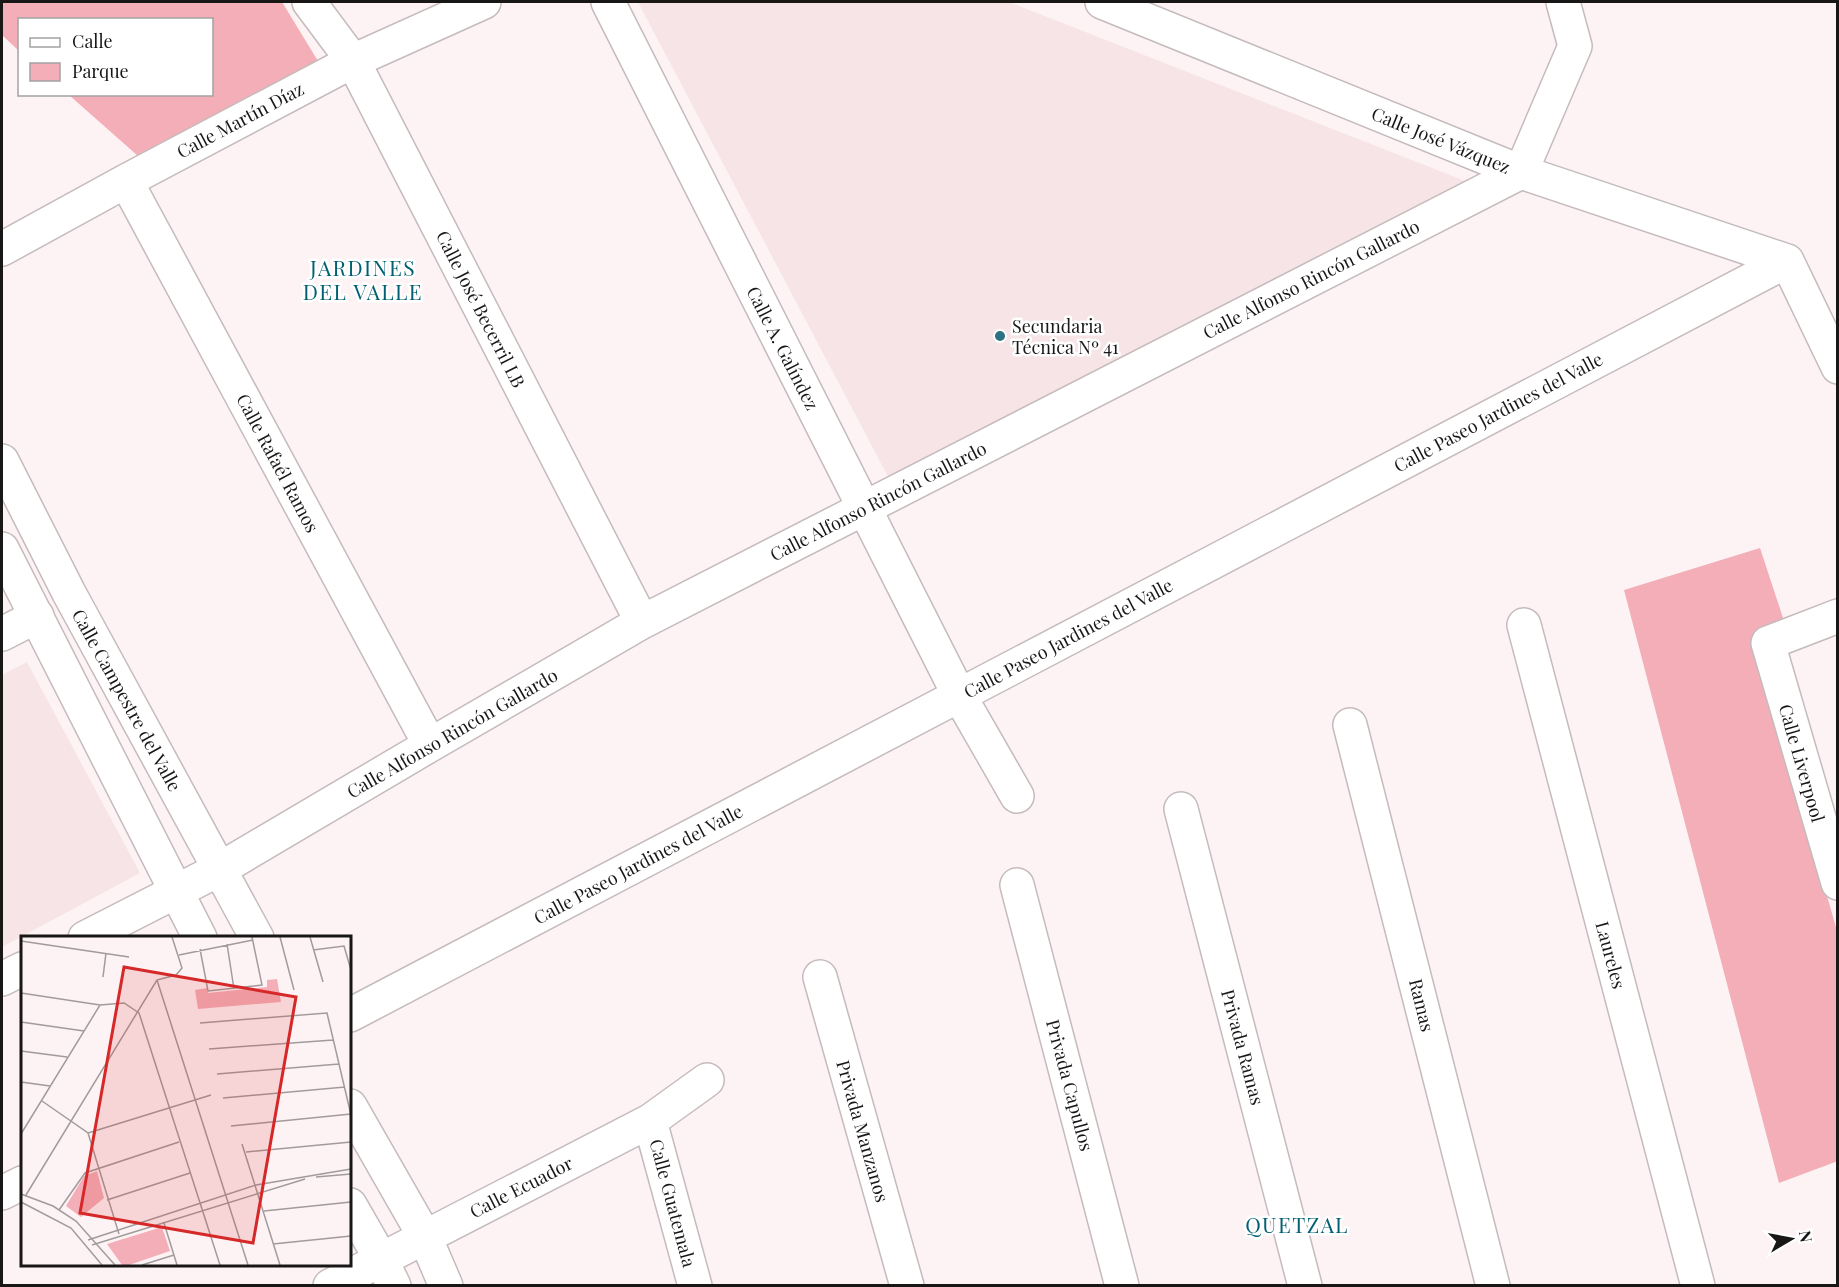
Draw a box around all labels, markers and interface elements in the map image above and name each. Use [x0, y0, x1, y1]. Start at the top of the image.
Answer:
legend [18, 18, 213, 96]
text: Calle [72, 29, 113, 53]
text: Parque [72, 59, 129, 83]
street label: Calle Martín Díaz [172, 76, 308, 164]
street label: Calle José Vázquez [1368, 101, 1514, 179]
street label: Calle Alfonso Rincón Gallardo [1199, 214, 1423, 344]
street label: Calle José Becerril LB [431, 226, 531, 392]
district label: JARDINES DEL VALLE [303, 253, 423, 305]
street label: Calle A. Galíndez [742, 282, 824, 414]
place label: Secundaria Técnica Nº 41 [1012, 314, 1119, 359]
marker: Secundaria Técnica Nº 41 [993, 329, 1007, 343]
street label: Calle Paseo Jardines del Valle [1389, 347, 1607, 477]
street label: Calle Rafaél Ramos [231, 389, 325, 537]
street label: Calle Alfonso Rincón Gallardo [766, 436, 990, 566]
street label: Calle Paseo Jardines del Valle [959, 573, 1177, 703]
street label: Calle Campestre del Valle [67, 605, 187, 795]
street label: Calle Alfonso Rincón Gallardo [342, 663, 562, 803]
street label: Calle Liverpool [1774, 701, 1830, 825]
street label: Calle Paseo Jardines del Valle [529, 799, 747, 929]
street label: Laureles [1590, 919, 1632, 991]
inset map [21, 936, 351, 1266]
street label: Ramas [1404, 976, 1440, 1034]
street label: Privada Ramas [1216, 987, 1270, 1107]
street label: Privada Capullos [1041, 1016, 1099, 1154]
street label: Privada Manzanos [831, 1057, 895, 1205]
street label: Calle Guatemala [644, 1136, 702, 1270]
street label: Calle Ecuador [465, 1151, 577, 1223]
north arrow [1761, 1209, 1821, 1269]
district label: QUETZAL [1245, 1210, 1349, 1238]
text: N [1795, 1229, 1818, 1244]

